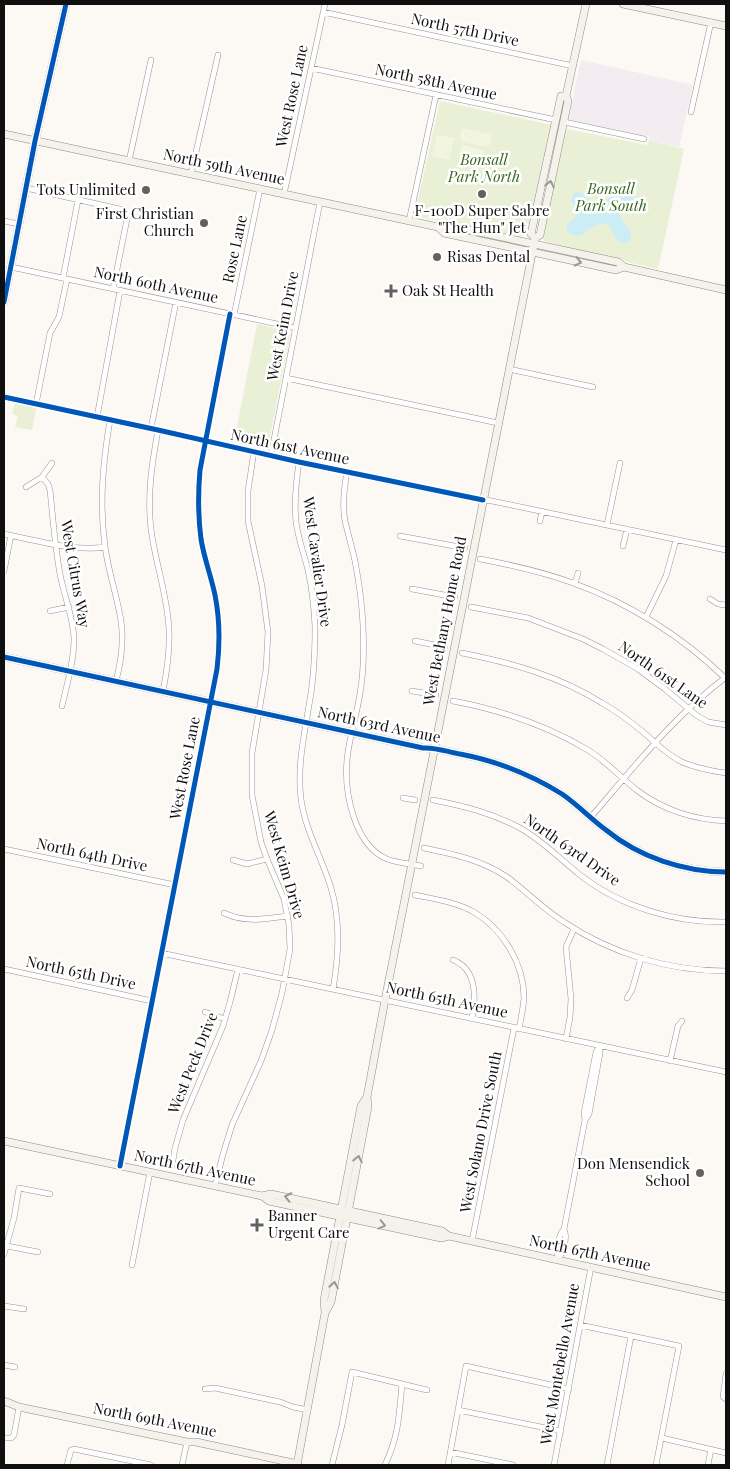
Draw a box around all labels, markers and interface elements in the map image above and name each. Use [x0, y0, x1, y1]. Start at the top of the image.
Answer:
street label: North 57th Drive [409, 8, 521, 50]
street label: West Rose Lane [270, 43, 312, 150]
street label: North 58th Avenue [373, 58, 499, 104]
street label: North 59th Avenue [162, 143, 287, 189]
park label: Bonsall Park North [447, 149, 520, 186]
park label: Bonsall Park South [574, 178, 647, 215]
place label: Tots Unlimited [36, 179, 136, 199]
one-way arrow [545, 180, 555, 189]
marker: Tots Unlimited [140, 184, 152, 196]
marker: F-100D Super Sabre "The Hun" Jet [476, 188, 488, 200]
place label: F-100D Super Sabre "The Hun" Jet [415, 200, 549, 237]
place label: First Christian Church [96, 203, 194, 240]
street label: Rose Lane [217, 213, 251, 285]
marker: First Christian Church [198, 217, 210, 229]
place label: Risas Dental [447, 246, 530, 266]
marker: Risas Dental [431, 251, 443, 263]
one-way arrow [574, 256, 583, 266]
street label: North 60th Avenue [92, 261, 220, 307]
street label: West Keim Drive [261, 269, 302, 383]
place label: Oak St Health [402, 280, 494, 300]
marker: Oak St Health [384, 284, 398, 298]
street label: North 61st Avenue [229, 424, 351, 468]
street label: West Cavalier Drive [299, 495, 337, 628]
street label: West Citrus Way [57, 518, 95, 630]
street label: West Bethany Home Road [418, 534, 470, 708]
street label: North 61st Lane [615, 636, 712, 712]
street label: North 63rd Avenue [316, 701, 443, 747]
street label: West Rose Lane [164, 715, 204, 822]
street label: West Keim Drive [260, 808, 310, 921]
street label: North 63rd Drive [520, 809, 625, 890]
street label: North 64th Drive [35, 833, 149, 876]
street label: North 65th Drive [25, 951, 138, 993]
street label: North 65th Avenue [385, 976, 510, 1022]
street label: West Peck Drive [162, 1009, 222, 1117]
street label: West Solano Drive South [454, 1049, 506, 1215]
street label: North 67th Avenue [133, 1144, 258, 1190]
place label: Don Mensendick School [577, 1153, 691, 1190]
one-way arrow [352, 1155, 363, 1164]
marker: Don Mensendick School [694, 1167, 706, 1179]
one-way arrow [284, 1193, 292, 1203]
place label: Banner Urgent Care [268, 1205, 350, 1242]
marker: Banner Urgent Care [250, 1218, 264, 1232]
one-way arrow [378, 1219, 387, 1230]
street label: North 67th Avenue [528, 1229, 653, 1275]
one-way arrow [329, 1280, 339, 1289]
street label: West Montebello Avenue [535, 1281, 583, 1447]
street label: North 69th Avenue [92, 1397, 219, 1441]

